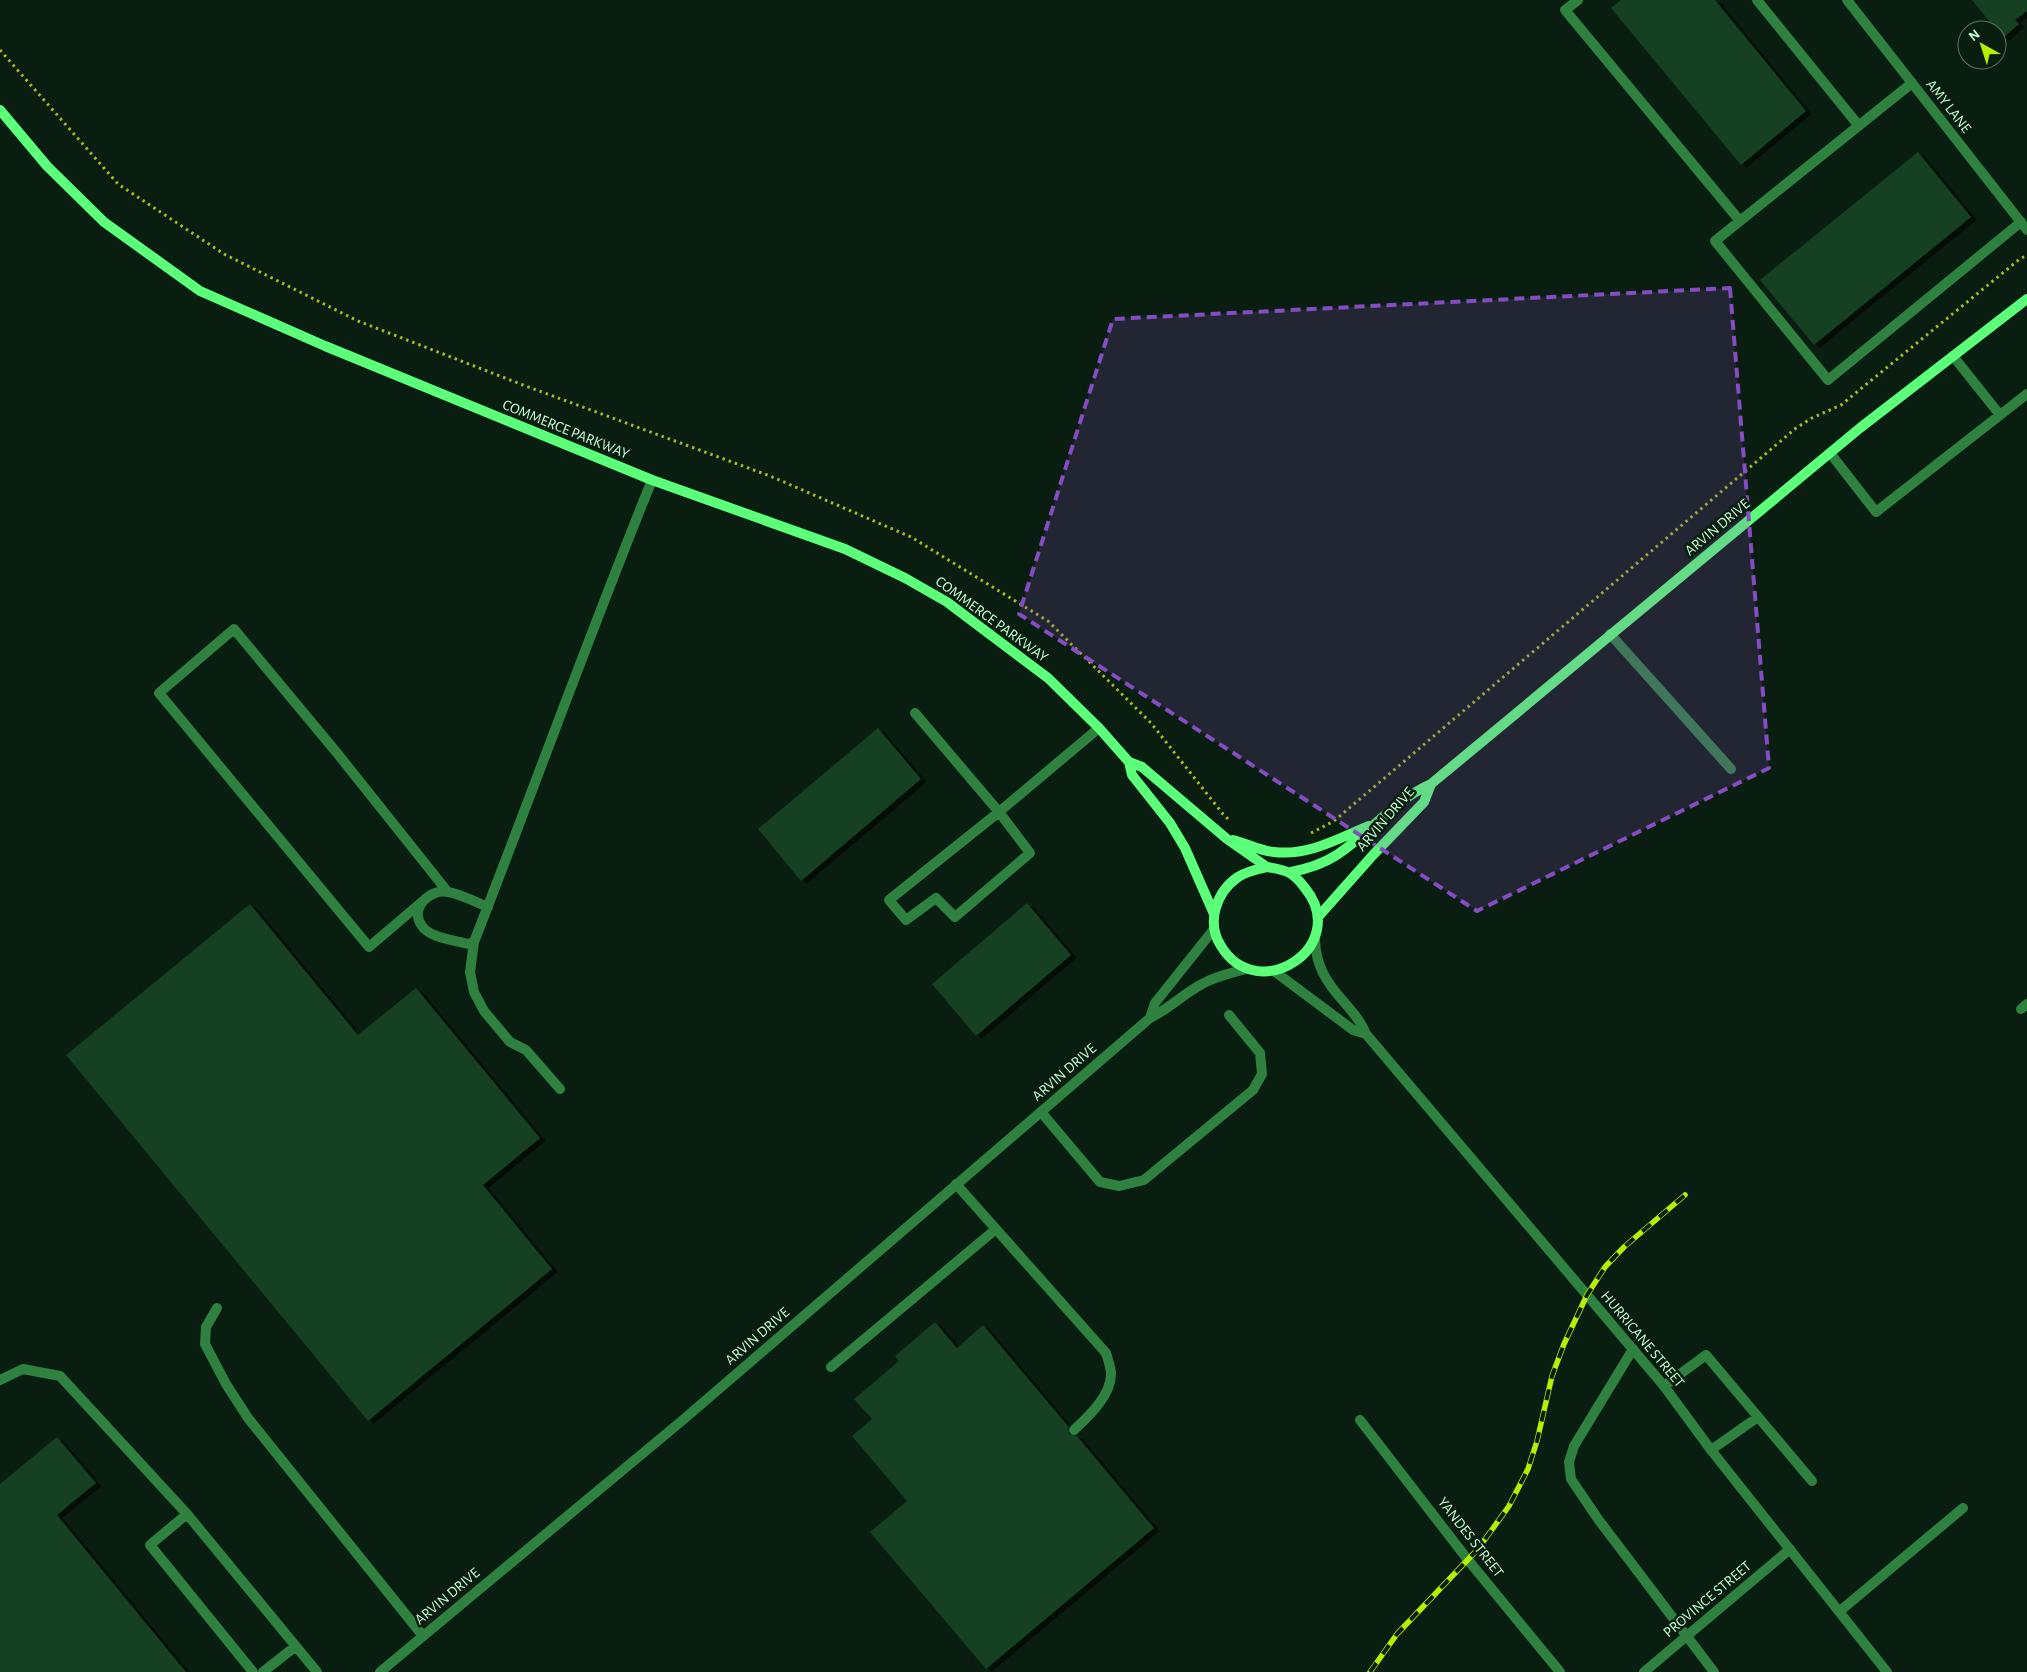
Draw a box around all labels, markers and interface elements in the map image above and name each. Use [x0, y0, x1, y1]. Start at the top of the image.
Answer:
north arrow [1957, 20, 2007, 70]
text: N [1966, 27, 1983, 44]
street label: AMY LANE [1923, 77, 1974, 136]
street label: COMMERCE PARKWAY [500, 397, 631, 462]
street label: ARVIN DRIVE [1682, 496, 1753, 559]
street label: COMMERCE PARKWAY [933, 574, 1051, 665]
street label: ARVIN DRIVE [1354, 784, 1417, 854]
street label: ARVIN DRIVE [1029, 1041, 1099, 1104]
street label: HURRICANE STREET [1598, 1288, 1688, 1391]
street label: ARVIN DRIVE [722, 1305, 792, 1368]
street label: YANDES STREET [1435, 1495, 1507, 1581]
street label: PROVINCE STREET [1661, 1558, 1755, 1640]
street label: ARVIN DRIVE [412, 1565, 483, 1628]

